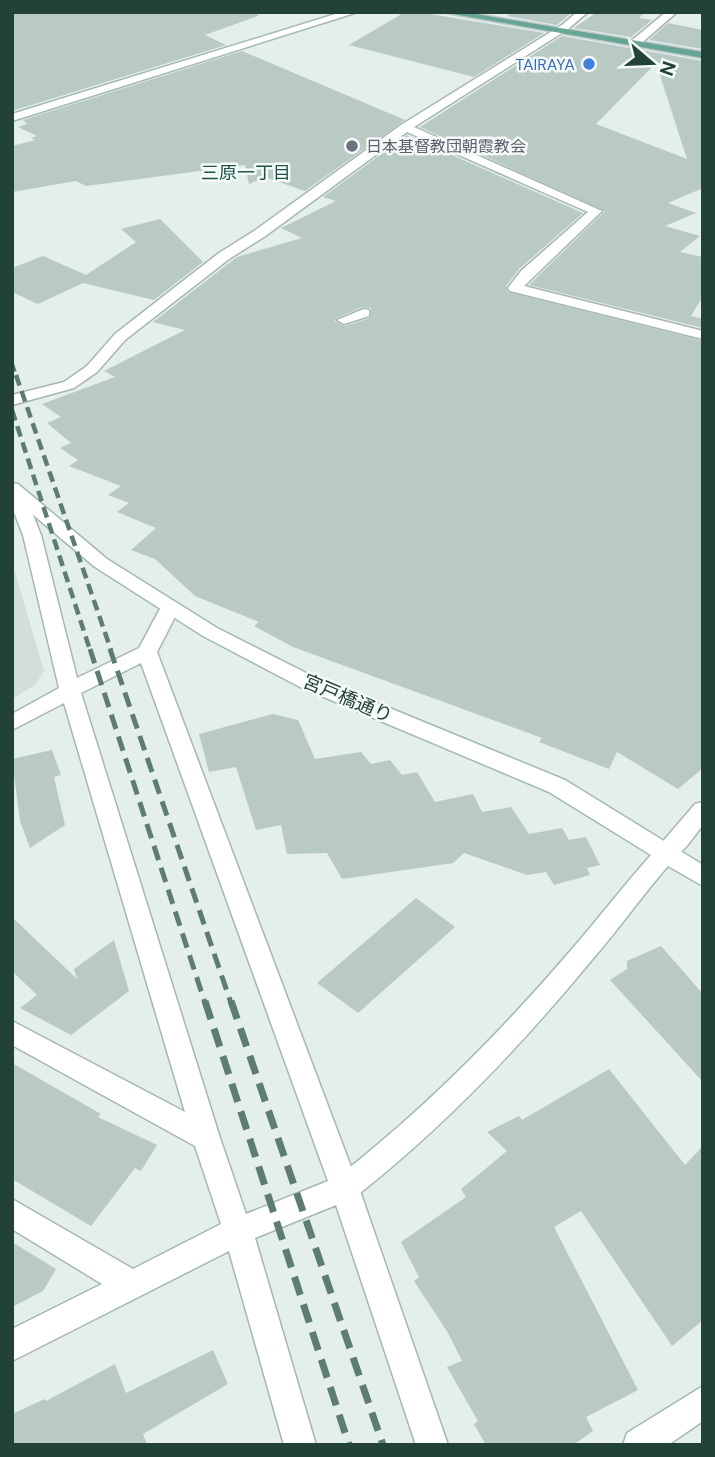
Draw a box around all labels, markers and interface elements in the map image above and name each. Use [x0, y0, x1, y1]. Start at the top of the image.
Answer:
north arrow [617, 28, 687, 98]
place label: TAIRAYA [515, 54, 575, 75]
marker: TAIRAYA [581, 56, 597, 72]
text: N [654, 58, 682, 79]
place label: 日本基督教団朝霞教会 [366, 136, 526, 157]
marker: 日本基督教団朝霞教会 [344, 138, 360, 154]
district label: 三原一丁目 [201, 161, 291, 185]
street label: 宮戸橋通り [299, 668, 396, 729]

